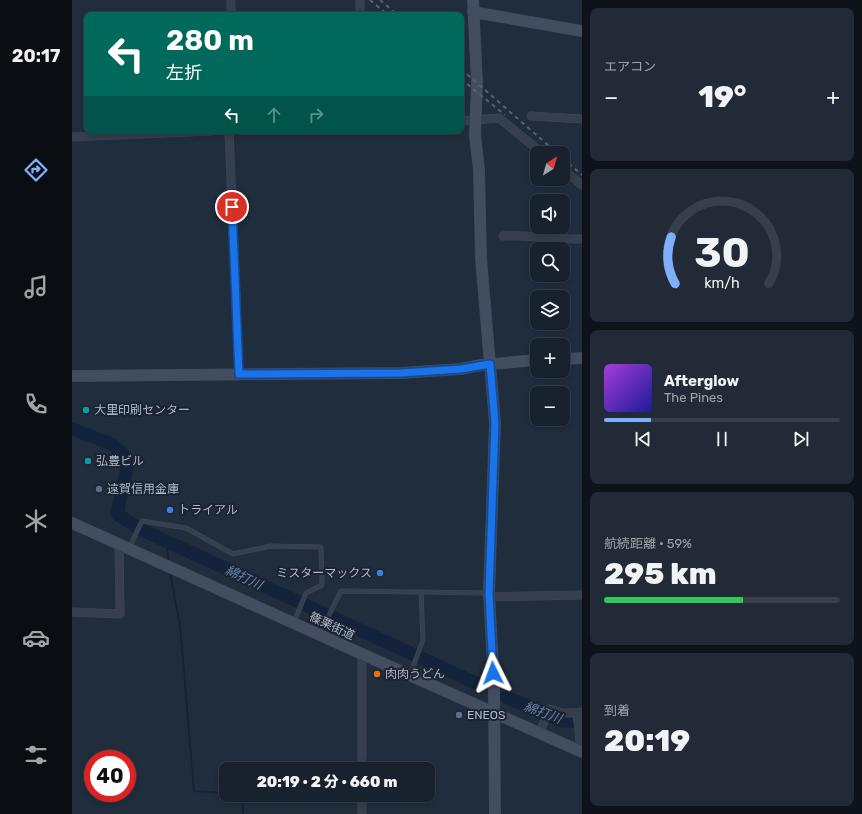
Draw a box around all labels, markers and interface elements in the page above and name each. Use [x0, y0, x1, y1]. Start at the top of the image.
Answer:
text: 280 m [166, 24, 254, 57]
icon: left [100, 28, 152, 80]
text: 20:17 [12, 45, 60, 67]
text: エアコン [604, 59, 656, 74]
text: 左折 [166, 62, 202, 84]
text: 19° [698, 79, 746, 115]
text: − [604, 84, 618, 111]
text: + [826, 84, 840, 111]
icon: left [221, 104, 243, 126]
icon: ahead [263, 104, 285, 126]
icon: right [305, 104, 327, 126]
north arrow [530, 146, 570, 186]
map controls [530, 146, 570, 426]
icon: directions [22, 156, 50, 184]
pin [215, 190, 249, 224]
button: sound [530, 194, 570, 234]
icon: arrive [221, 196, 243, 218]
text: 30 [694, 228, 750, 277]
button: search [530, 242, 570, 282]
icon: music [22, 273, 50, 301]
text: km/h [704, 274, 740, 291]
button: layers [530, 290, 570, 330]
button: + [530, 338, 570, 378]
text: Afterglow [664, 372, 739, 390]
button: − [530, 386, 570, 426]
icon: phone [22, 390, 50, 418]
text: The Pines [664, 390, 723, 405]
place label: 大里印刷センター [94, 403, 190, 417]
marker: 大里印刷センター [81, 405, 91, 415]
icon: previous [632, 428, 654, 450]
icon: pause [711, 428, 733, 450]
icon: next [790, 428, 812, 450]
place label: 弘豊ビル [96, 454, 144, 468]
marker: 弘豊ビル [83, 456, 93, 466]
place label: 遠賀信用金庫 [107, 482, 179, 496]
marker: 遠賀信用金庫 [94, 484, 104, 494]
place label: トライアル [178, 503, 238, 517]
marker: トライアル [165, 505, 175, 515]
icon: climate [22, 507, 50, 535]
text: 航続距離 · 59% [604, 536, 692, 551]
text: 295 km [604, 556, 716, 592]
water label: 綿打川 [223, 562, 266, 593]
place label: ミスターマックス [276, 566, 372, 580]
marker: ミスターマックス [375, 568, 385, 578]
street label: 篠栗街道 [307, 610, 357, 642]
icon: car [22, 624, 50, 652]
position arrow [472, 652, 514, 694]
place label: 肉肉うどん [385, 667, 445, 681]
marker: 肉肉うどん [372, 669, 382, 679]
water label: 綿打川 [522, 699, 566, 727]
text: 到着 [604, 703, 630, 718]
place label: ENEOS [467, 708, 505, 722]
marker: ENEOS [454, 710, 464, 720]
text: 20:19 [604, 723, 690, 759]
icon: filters [22, 741, 50, 769]
speed limit sign: 40 [84, 750, 136, 802]
text: 20:19 · 2 分 · 660 m [257, 773, 397, 791]

